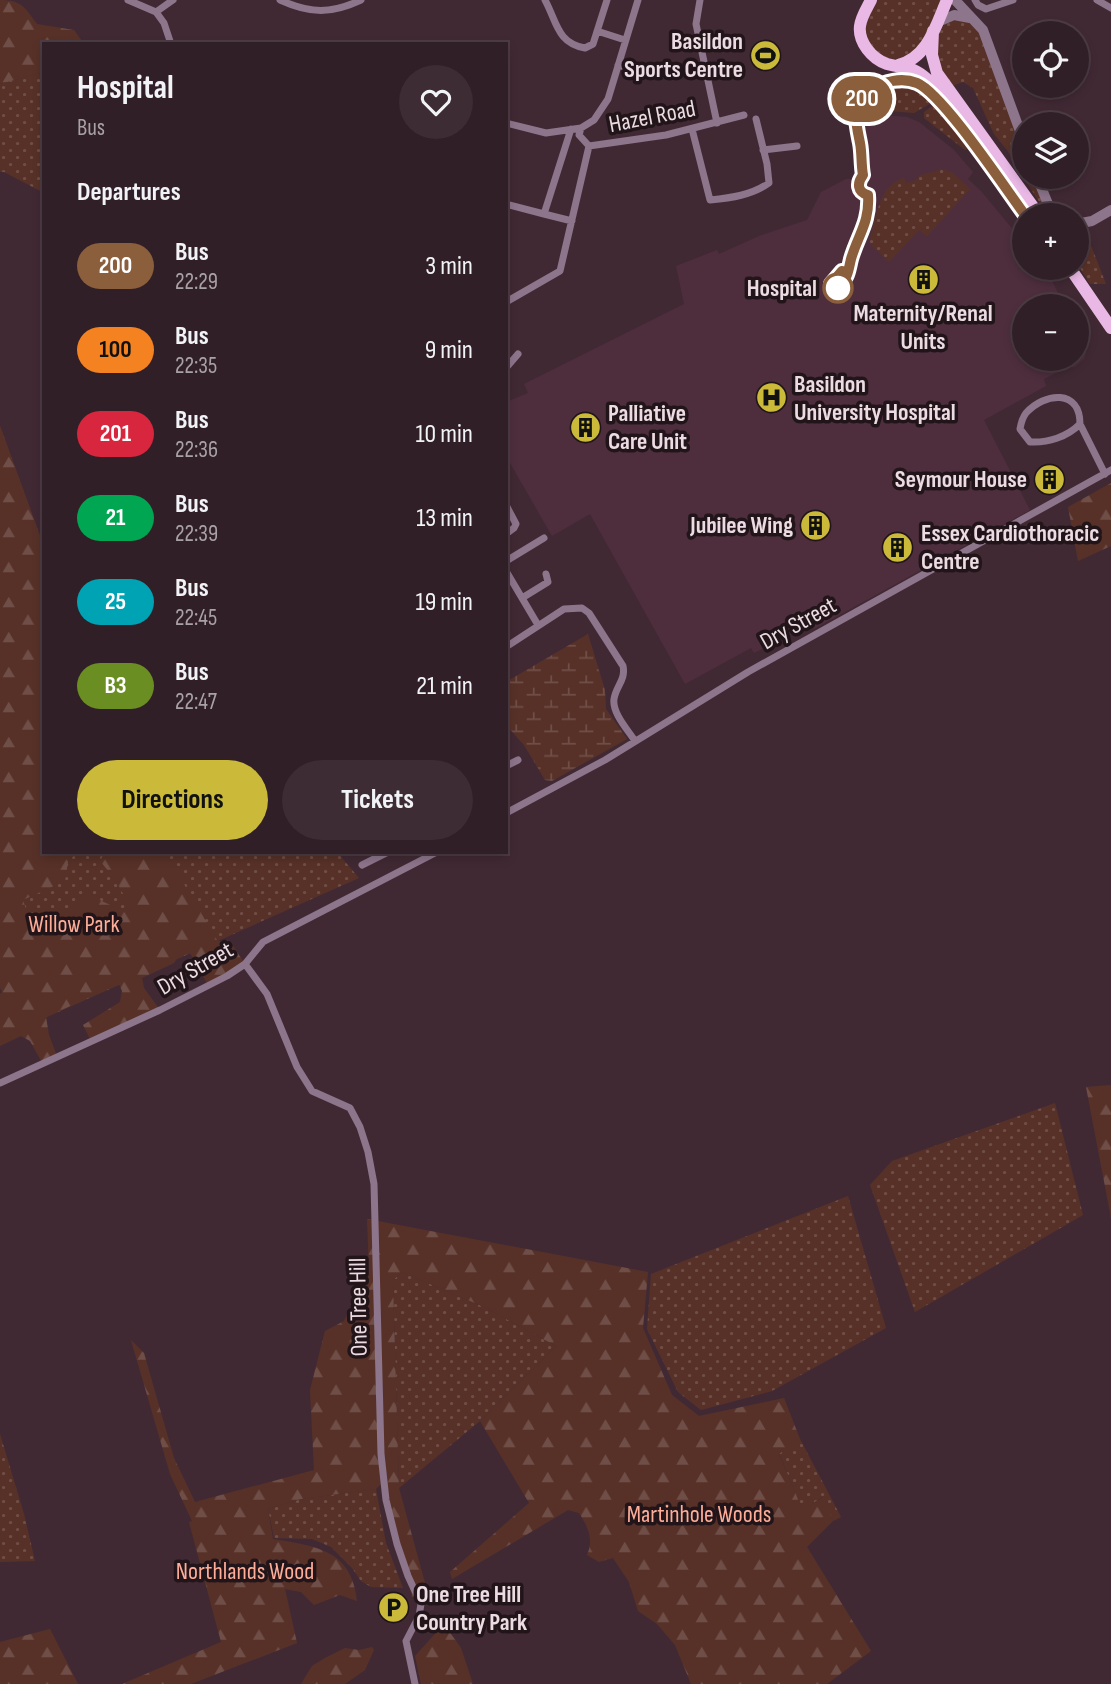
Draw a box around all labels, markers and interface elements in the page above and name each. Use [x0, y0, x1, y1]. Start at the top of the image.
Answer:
map controls [1012, 21, 1089, 371]
button: locate [1012, 21, 1089, 98]
place label: Basildon Sports Centre [624, 27, 743, 84]
sports icon: Basildon Sports Centre [749, 38, 783, 72]
button: heart [399, 65, 473, 139]
text: Hospital [77, 68, 174, 108]
line badge: 200 [822, 76, 902, 122]
text: 200 [845, 84, 879, 113]
street label: Hazel Road [606, 94, 698, 139]
button: layers [1012, 112, 1089, 189]
text: Bus [77, 114, 105, 142]
text: Departures [77, 177, 181, 208]
button: + [1012, 203, 1089, 280]
text: Bus [175, 237, 209, 268]
text: 200 [99, 251, 132, 280]
text: 3 min [425, 251, 473, 282]
building icon: Maternity/Renal Units [906, 262, 940, 296]
text: 22:29 [175, 268, 218, 296]
marker: Hospital [823, 273, 853, 303]
place label: Hospital [747, 274, 817, 303]
button: − [1012, 294, 1089, 371]
place label: Maternity/Renal Units [853, 299, 993, 356]
text: Bus [175, 321, 209, 352]
text: 100 [99, 335, 132, 364]
text: 9 min [425, 335, 473, 366]
text: 22:35 [175, 352, 217, 380]
place label: Basildon University Hospital [794, 370, 956, 427]
hospital icon: Basildon University Hospital [754, 381, 788, 415]
place label: Palliative Care Unit [608, 399, 687, 456]
text: Bus [175, 405, 209, 436]
building icon: Palliative Care Unit [568, 410, 602, 444]
text: 201 [100, 419, 131, 448]
text: 10 min [416, 419, 473, 450]
text: 22:36 [175, 436, 218, 464]
building icon: Seymour House [1033, 462, 1067, 496]
place label: Seymour House [895, 465, 1027, 494]
text: Bus [175, 489, 209, 520]
text: 21 [106, 503, 125, 532]
text: 13 min [416, 503, 473, 534]
building icon: Jubilee Wing [799, 508, 833, 542]
place label: Jubilee Wing [689, 511, 793, 540]
place label: Essex Cardiothoracic Centre [921, 519, 1099, 576]
text: 22:39 [175, 520, 218, 548]
building icon: Essex Cardiothoracic Centre [881, 530, 915, 564]
text: Bus [175, 573, 209, 604]
text: 25 [105, 587, 126, 616]
text: 19 min [416, 587, 473, 618]
street label: Dry Street [755, 591, 841, 656]
text: 22:45 [175, 604, 217, 632]
text: Bus [175, 657, 209, 688]
text: B3 [104, 671, 127, 700]
text: 21 min [416, 671, 473, 702]
text: 22:47 [175, 688, 217, 716]
button: Directions [77, 760, 268, 840]
button: Tickets [282, 760, 473, 840]
park label: Willow Park [28, 910, 120, 939]
street label: Dry Street [152, 935, 238, 1002]
street label: One Tree Hill [343, 1257, 374, 1357]
park label: Martinhole Woods [627, 1500, 771, 1529]
park label: Northlands Wood [176, 1557, 314, 1586]
place label: One Tree Hill Country Park [416, 1580, 527, 1637]
parking icon: One Tree Hill Country Park [376, 1591, 410, 1625]

